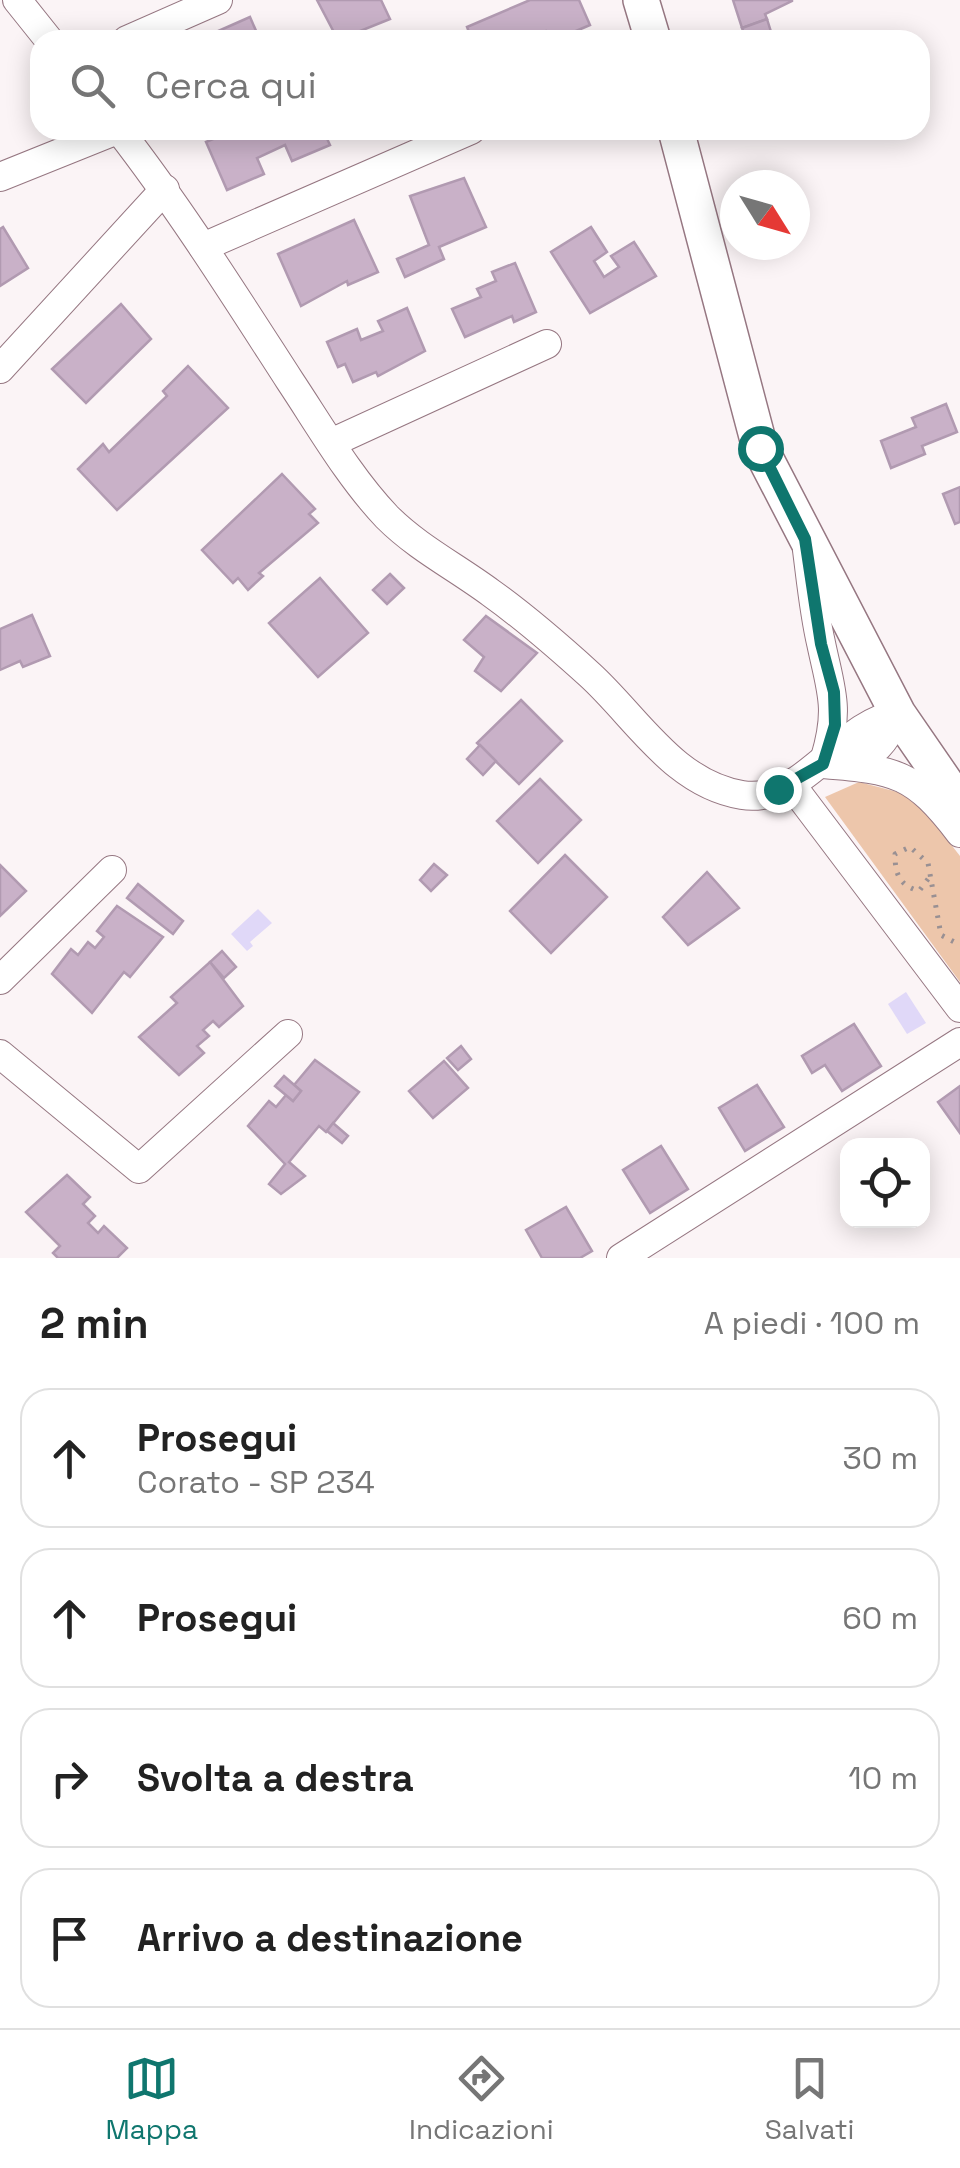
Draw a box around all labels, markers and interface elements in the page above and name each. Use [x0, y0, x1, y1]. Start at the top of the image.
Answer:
search box [30, 30, 930, 140]
icon: search [65, 58, 120, 113]
text: Cerca qui [145, 61, 317, 109]
north arrow [720, 170, 810, 260]
route start [738, 426, 784, 472]
route end [756, 767, 802, 813]
map controls [840, 1138, 930, 1228]
button: locate [840, 1138, 930, 1228]
text: 2 min [40, 1297, 149, 1350]
text: A piedi · 100 m [704, 1303, 920, 1343]
text: Prosegui [137, 1414, 297, 1462]
icon: ahead [42, 1431, 97, 1486]
text: 30 m [842, 1438, 918, 1478]
text: Corato - SP 234 [137, 1462, 375, 1502]
icon: ahead [42, 1591, 97, 1646]
text: Prosegui [137, 1594, 297, 1642]
text: 60 m [842, 1598, 918, 1638]
icon: right [42, 1751, 97, 1806]
text: Svolta a destra [137, 1754, 414, 1802]
text: 10 m [848, 1758, 918, 1798]
icon: arrive [42, 1911, 97, 1966]
text: Arrivo a destinazione [137, 1914, 523, 1962]
tab: Mappa [106, 2051, 198, 2147]
tab: Indicazioni [409, 2051, 554, 2147]
tab: Salvati [765, 2051, 854, 2147]

